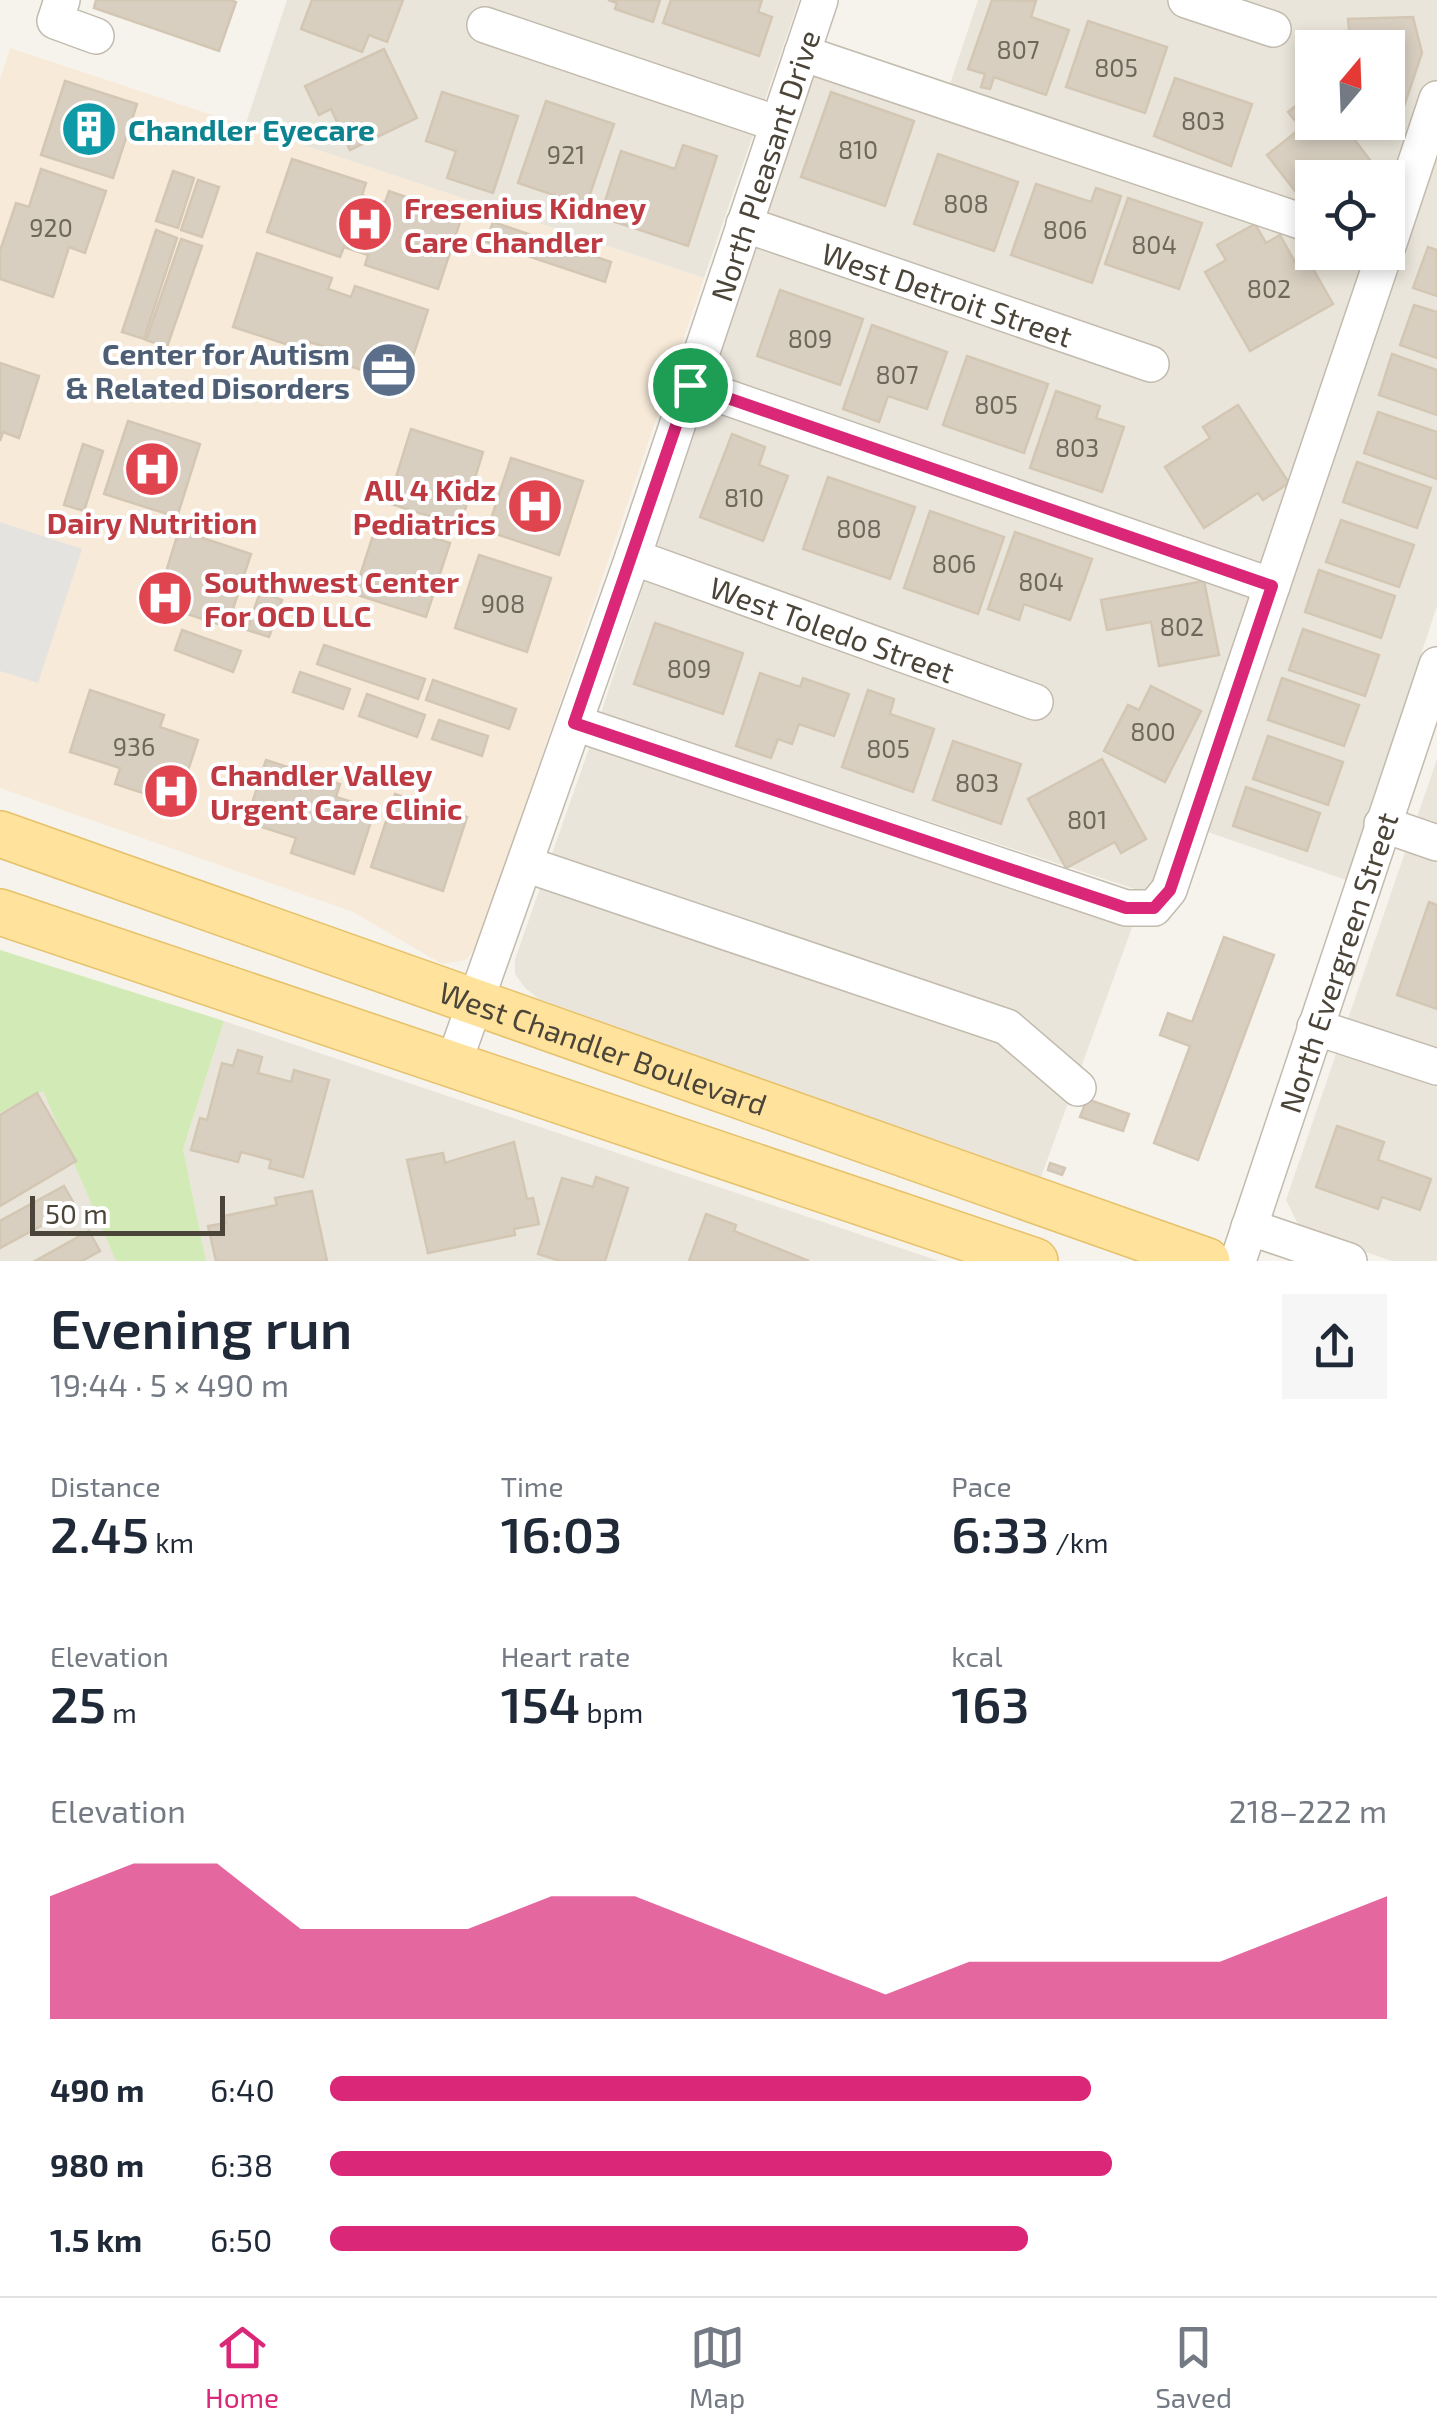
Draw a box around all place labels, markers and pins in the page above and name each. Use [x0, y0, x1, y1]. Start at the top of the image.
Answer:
building icon: Chandler Eyecare [59, 99, 119, 159]
place label: Chandler Eyecare [128, 111, 375, 148]
place label: Fresenius Kidney Care Chandler [404, 189, 646, 259]
hospital icon: Fresenius Kidney Care Chandler [335, 194, 395, 254]
place label: Center for Autism & Related Disorders [65, 335, 350, 405]
office icon: Center for Autism & Related Disorders [359, 340, 419, 400]
pin [648, 343, 733, 428]
hospital icon: Dairy Nutrition [122, 439, 182, 499]
place label: All 4 Kidz Pediatrics [353, 471, 496, 541]
hospital icon: All 4 Kidz Pediatrics [505, 476, 565, 536]
place label: Dairy Nutrition [47, 504, 257, 541]
place label: Southwest Center For OCD LLC [204, 563, 459, 633]
hospital icon: Southwest Center For OCD LLC [135, 568, 195, 628]
place label: Chandler Valley Urgent Care Clinic [210, 756, 462, 826]
hospital icon: Chandler Valley Urgent Care Clinic [141, 761, 201, 821]

